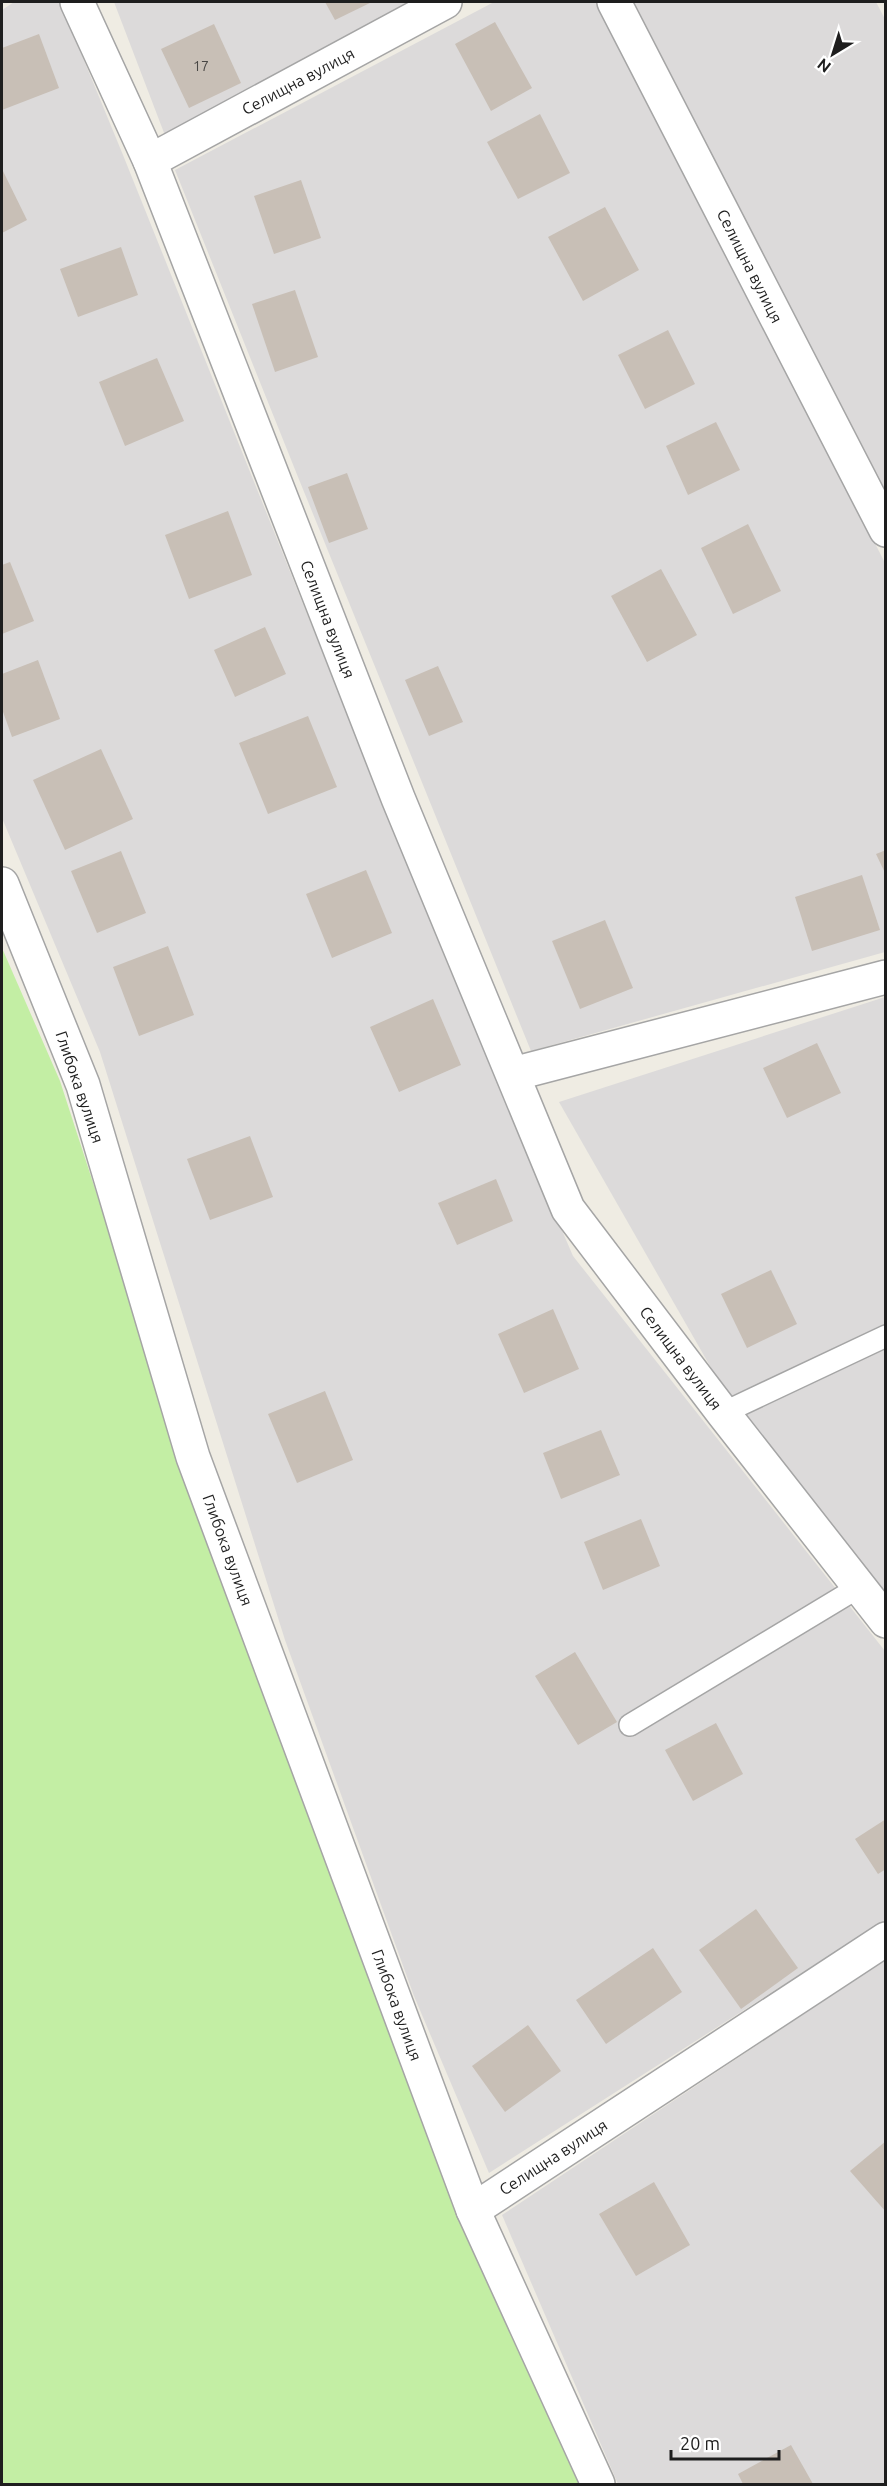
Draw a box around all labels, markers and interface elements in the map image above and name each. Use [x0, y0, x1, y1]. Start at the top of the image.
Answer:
north arrow [803, 24, 863, 84]
street label: Селищна вулиця [239, 44, 357, 118]
text: N [814, 55, 834, 77]
house number: 17 [193, 58, 209, 74]
street label: Селищна вулиця [714, 206, 786, 326]
street label: Селищна вулиця [297, 558, 359, 680]
street label: Глибока вулиця [52, 1029, 108, 1145]
street label: Селищна вулиця [636, 1303, 726, 1413]
street label: Глибока вулиця [200, 1492, 256, 1608]
street label: Глибока вулиця [369, 1947, 425, 2063]
street label: Селищна вулиця [496, 2115, 610, 2199]
scale bar [671, 2423, 779, 2461]
text: 20 m [680, 2433, 720, 2453]

